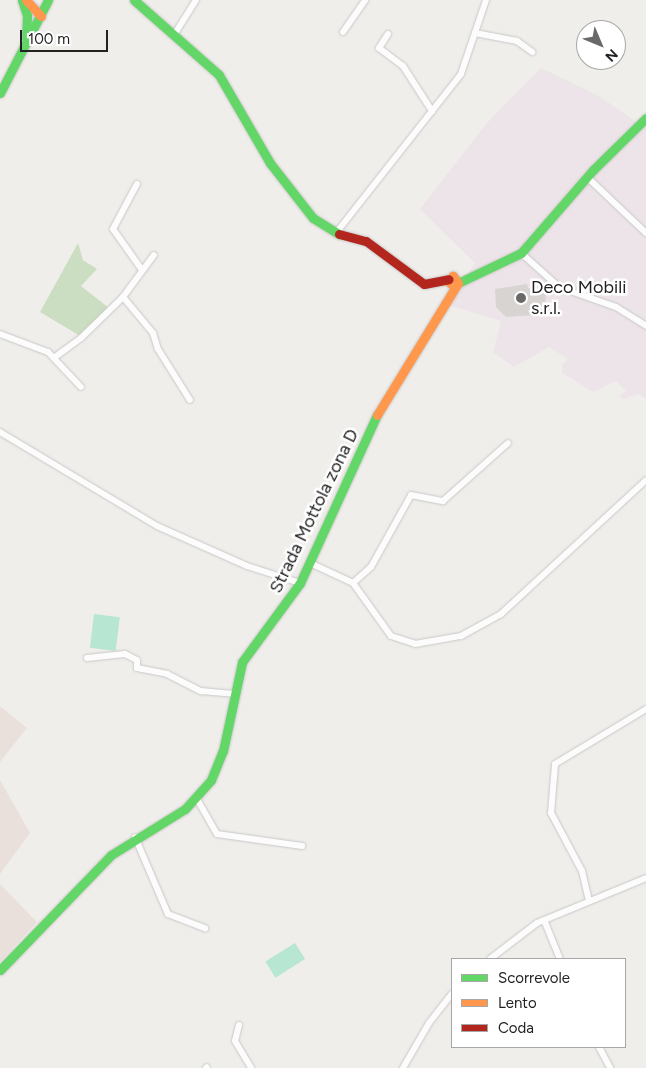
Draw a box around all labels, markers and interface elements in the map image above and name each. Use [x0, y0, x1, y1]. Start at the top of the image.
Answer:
scale bar [22, 20, 110, 52]
north arrow [576, 20, 626, 70]
text: 100 m [28, 30, 70, 48]
text: N [601, 45, 621, 65]
place label: Deco Mobili s.r.l. [531, 277, 626, 320]
marker: Deco Mobili s.r.l. [515, 292, 527, 304]
street label: Strada Mottola zona D [265, 425, 363, 597]
legend [451, 958, 626, 1048]
text: Scorrevole [498, 969, 570, 987]
text: Lento [498, 994, 537, 1012]
text: Coda [498, 1019, 534, 1037]

